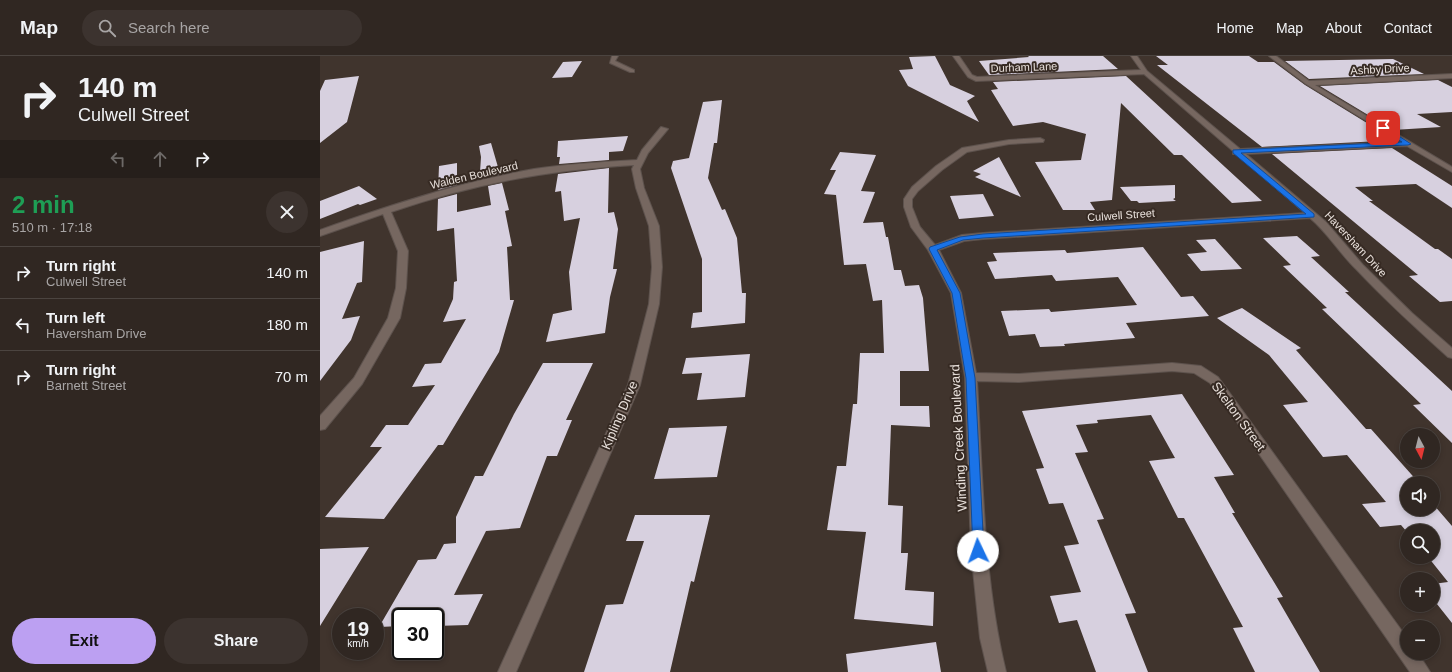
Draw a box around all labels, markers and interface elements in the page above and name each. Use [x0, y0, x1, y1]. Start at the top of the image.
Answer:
search box [82, 10, 362, 46]
text: Map [20, 17, 58, 38]
icon: search [96, 17, 118, 39]
text: Search here [128, 19, 210, 36]
text: Home [1217, 20, 1254, 36]
text: Map [1276, 20, 1303, 36]
text: About [1325, 20, 1362, 36]
text: Contact [1384, 20, 1432, 36]
street label: Durham Lane [990, 60, 1058, 74]
street label: Ashby Drive [1350, 61, 1410, 77]
icon: right [12, 72, 64, 124]
text: 140 m [78, 72, 157, 103]
text: Culwell Street [78, 105, 189, 125]
pin [1366, 111, 1400, 145]
icon: arrive [1372, 117, 1394, 139]
icon: left [107, 148, 129, 170]
icon: ahead [149, 148, 171, 170]
icon: right [191, 148, 213, 170]
street label: Walden Boulevard [429, 159, 519, 191]
text: 2 min [12, 191, 75, 218]
button: close [266, 191, 308, 233]
street label: Culwell Street [1087, 207, 1155, 223]
street label: Haversham Drive [1323, 209, 1389, 279]
text: 510 m · 17:18 [12, 220, 92, 235]
text: Turn right [46, 257, 116, 274]
icon: right [12, 262, 34, 284]
text: 140 m [266, 264, 308, 281]
text: Culwell Street [46, 274, 126, 289]
text: Turn left [46, 309, 105, 326]
icon: left [12, 314, 34, 336]
text: 180 m [266, 316, 308, 333]
text: Haversham Drive [46, 326, 146, 341]
text: Turn right [46, 361, 116, 378]
street label: Winding Creek Boulevard [947, 364, 970, 512]
icon: right [12, 366, 34, 388]
text: 70 m [275, 368, 308, 385]
text: Barnett Street [46, 378, 126, 393]
street label: Kipling Drive [598, 379, 641, 452]
street label: Skelton Street [1209, 379, 1269, 454]
north arrow [1400, 428, 1440, 468]
map controls [1400, 428, 1440, 660]
button: sound [1400, 476, 1440, 516]
button: search [1400, 524, 1440, 564]
position arrow [957, 530, 999, 572]
button: + [1400, 572, 1440, 612]
speed limit sign: 30 [392, 608, 444, 660]
button: Exit [12, 618, 156, 664]
button: Share [164, 618, 308, 664]
text: 19 [347, 618, 369, 640]
button: − [1400, 620, 1440, 660]
text: km/h [347, 638, 369, 649]

